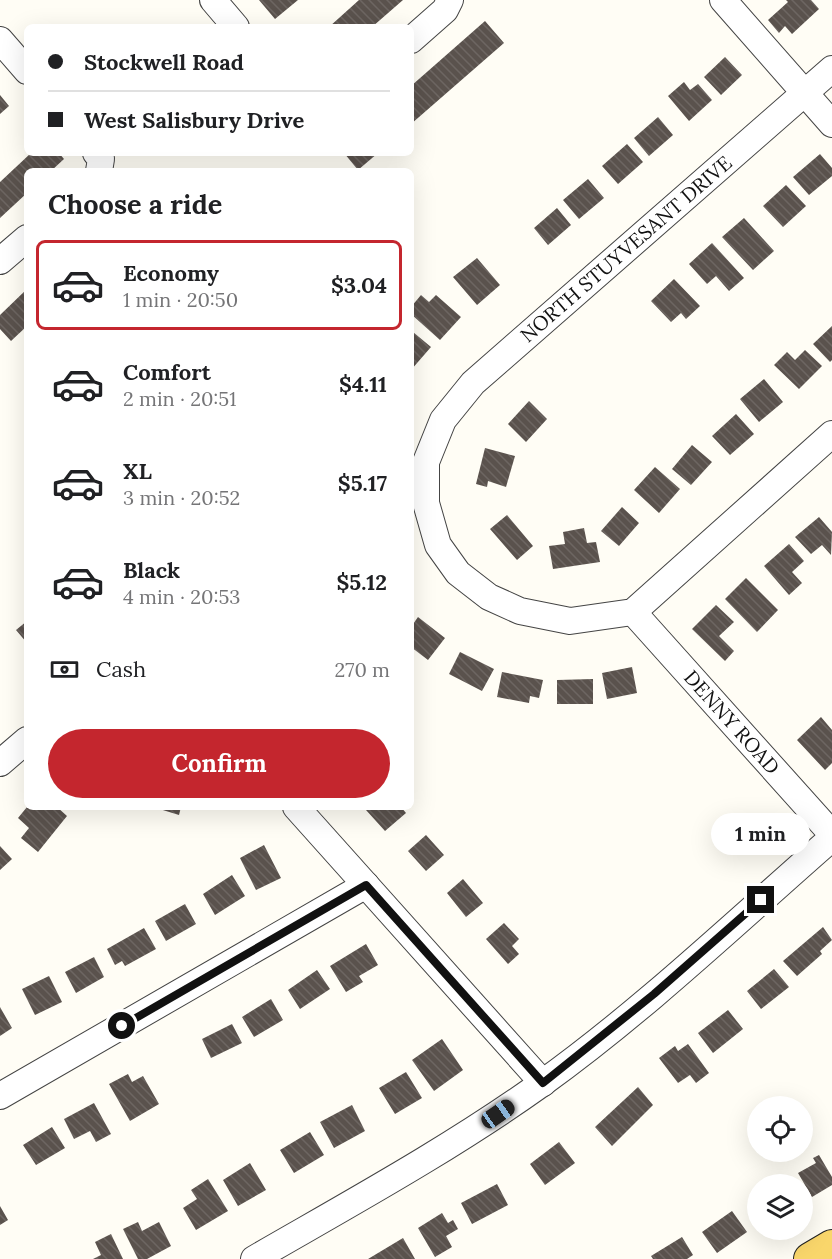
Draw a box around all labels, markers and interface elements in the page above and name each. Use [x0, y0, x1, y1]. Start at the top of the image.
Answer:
text: Stockwell Road [84, 48, 244, 76]
text: West Salisbury Drive [84, 106, 304, 134]
street label: NORTH STUYVESANT DRIVE [515, 150, 737, 347]
text: Choose a ride [48, 187, 222, 221]
icon: car [51, 258, 105, 312]
text: Economy [123, 259, 219, 287]
text: $3.04 [331, 271, 387, 299]
text: 1 min · 20:50 [123, 287, 238, 312]
icon: car [51, 357, 105, 411]
text: Comfort [123, 358, 211, 386]
text: $4.11 [339, 370, 387, 398]
text: 2 min · 20:51 [123, 386, 237, 411]
icon: car [51, 456, 105, 510]
text: XL [123, 457, 152, 485]
text: $5.17 [338, 469, 387, 497]
text: 3 min · 20:52 [123, 485, 240, 510]
icon: car [51, 555, 105, 609]
text: Black [123, 556, 180, 584]
text: $5.12 [336, 568, 387, 596]
text: 4 min · 20:53 [123, 584, 240, 609]
icon: cash [48, 653, 81, 686]
text: Cash [96, 655, 146, 683]
text: 270 m [334, 657, 390, 682]
street label: DENNY ROAD [679, 665, 785, 779]
button: Confirm [48, 729, 390, 798]
callout: 1 min [712, 813, 810, 855]
text: 1 min [735, 821, 786, 846]
route end [747, 886, 774, 913]
route start [108, 1012, 135, 1039]
car [478, 1096, 518, 1132]
map controls [747, 1096, 813, 1240]
button: locate [747, 1096, 813, 1162]
button: layers [747, 1174, 813, 1240]

